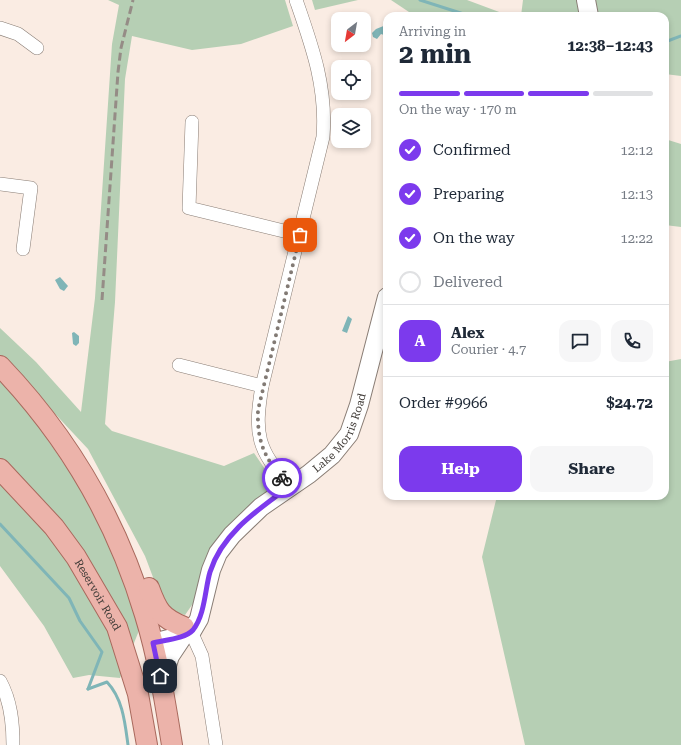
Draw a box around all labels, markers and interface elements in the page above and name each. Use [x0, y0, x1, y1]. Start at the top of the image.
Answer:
north arrow [331, 12, 371, 52]
map controls [331, 12, 371, 148]
text: Arriving in [399, 24, 466, 39]
text: 12:38–12:43 [567, 37, 653, 55]
text: 2 min [399, 39, 471, 69]
button: locate [331, 60, 371, 100]
text: On the way · 170 m [399, 102, 516, 117]
button: layers [331, 108, 371, 148]
icon: check [399, 139, 421, 161]
text: Confirmed [433, 141, 511, 159]
text: 12:12 [621, 143, 653, 158]
icon: check [399, 183, 421, 205]
text: Preparing [433, 185, 504, 203]
text: 12:13 [621, 187, 653, 202]
pin [283, 218, 317, 252]
icon: bag [289, 224, 311, 246]
icon: check [399, 227, 421, 249]
text: On the way [433, 229, 515, 247]
text: 12:22 [621, 231, 653, 246]
text: Delivered [433, 273, 503, 291]
button: chat [559, 320, 601, 362]
button: phone [611, 320, 653, 362]
text: Alex [451, 324, 484, 342]
text: A [415, 332, 425, 350]
text: Courier · 4.7 [451, 342, 526, 357]
street label: Lake Morris Road [310, 392, 369, 475]
text: Order #9966 [399, 394, 488, 412]
text: $24.72 [606, 394, 653, 412]
button: Help [399, 446, 522, 492]
button: Share [530, 446, 653, 492]
courier [262, 458, 302, 498]
icon: bike [271, 467, 293, 489]
street label: Reservoir Road [72, 557, 123, 633]
pin [143, 659, 177, 693]
icon: home [149, 665, 171, 687]

